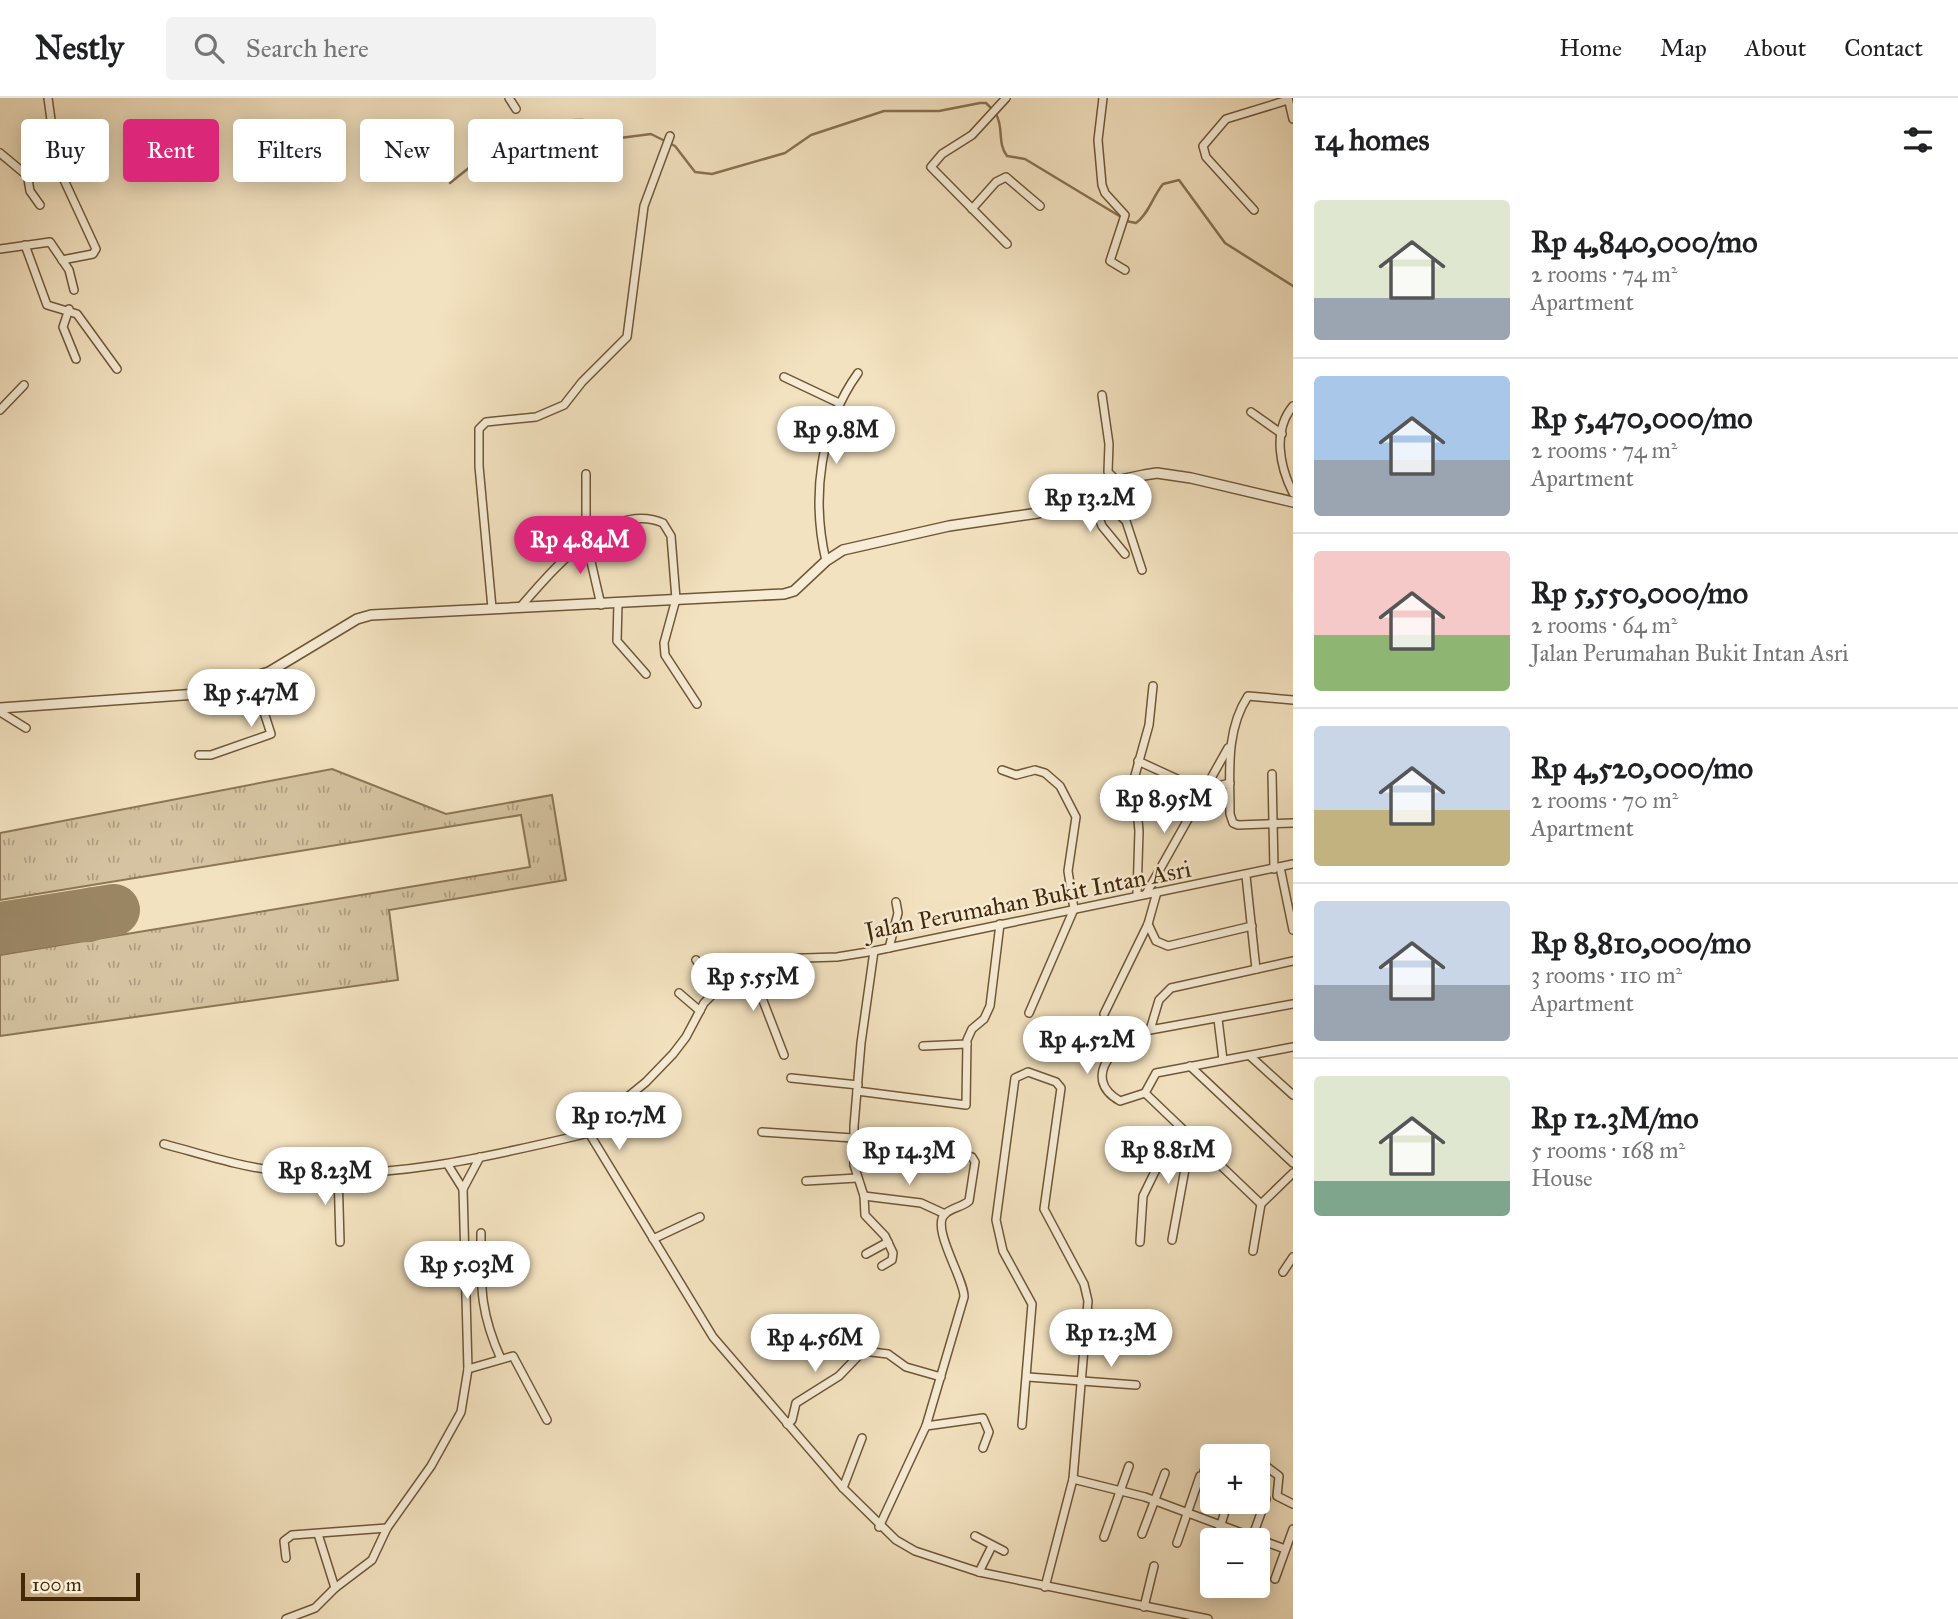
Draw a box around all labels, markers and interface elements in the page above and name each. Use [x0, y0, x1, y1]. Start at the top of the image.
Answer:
search box [166, 17, 656, 80]
text: Nestly [35, 28, 124, 68]
icon: search [190, 29, 228, 67]
text: Search here [246, 32, 369, 64]
text: Home [1559, 33, 1622, 63]
text: Map [1660, 33, 1707, 63]
text: About [1745, 33, 1806, 63]
text: Contact [1844, 33, 1923, 63]
chip: Buy [21, 119, 109, 182]
chip: Rent [123, 119, 219, 182]
chip: Filters [233, 119, 346, 182]
chip: New [360, 119, 454, 182]
chip: Apartment [468, 119, 623, 182]
icon: filters [1899, 121, 1937, 159]
text: 14 homes [1314, 122, 1429, 158]
text: Rp 4,840,000/mo [1531, 224, 1758, 260]
icon: home [1370, 228, 1454, 312]
text: 2 rooms · 74 m² [1531, 260, 1677, 288]
text: Apartment [1531, 288, 1634, 316]
text: Rp 5,470,000/mo [1531, 400, 1753, 436]
icon: home [1370, 404, 1454, 488]
pin: Rp 9.8M [771, 406, 901, 466]
text: Rp 9.8M [793, 415, 879, 443]
text: 2 rooms · 74 m² [1531, 436, 1677, 464]
text: Apartment [1531, 464, 1634, 492]
pin: Rp 13.2M [1018, 474, 1162, 534]
text: Rp 13.2M [1045, 483, 1135, 511]
pin: Rp 4.84M [508, 517, 652, 576]
text: Rp 4.84M [530, 525, 630, 553]
text: Rp 5,550,000/mo [1531, 575, 1748, 611]
icon: home [1370, 579, 1454, 663]
text: 2 rooms · 64 m² [1531, 611, 1677, 639]
text: Jalan Perumahan Bukit Intan Asri [1531, 639, 1849, 667]
pin: Rp 5.47M [179, 670, 323, 729]
text: Rp 5.47M [203, 678, 299, 706]
text: Rp 4,520,000/mo [1531, 750, 1753, 786]
icon: home [1370, 754, 1454, 838]
pin: Rp 8.95M [1092, 776, 1236, 835]
text: Rp 8.95M [1116, 784, 1212, 812]
text: 2 rooms · 70 m² [1531, 786, 1679, 814]
text: Apartment [1531, 814, 1634, 842]
street label: Jalan Perumahan Bukit Intan Asri [860, 854, 1194, 947]
text: Rp 8,810,000/mo [1531, 925, 1751, 961]
icon: home [1370, 929, 1454, 1013]
pin: Rp 5.55M [681, 954, 825, 1013]
text: 3 rooms · 110 m² [1531, 961, 1682, 989]
text: Rp 5.55M [707, 962, 799, 990]
text: Apartment [1531, 989, 1634, 1017]
pin: Rp 4.52M [1015, 1016, 1159, 1076]
text: Rp 4.52M [1039, 1025, 1135, 1053]
pin: Rp 10.7M [547, 1093, 691, 1152]
text: Rp 12.3M/mo [1531, 1100, 1699, 1136]
text: Rp 10.7M [572, 1101, 666, 1129]
icon: home [1370, 1104, 1454, 1188]
pin: Rp 8.81M [1096, 1126, 1240, 1186]
pin: Rp 14.3M [837, 1128, 981, 1187]
text: Rp 8.81M [1121, 1135, 1215, 1163]
text: Rp 14.3M [863, 1136, 955, 1164]
text: 5 rooms · 168 m² [1531, 1136, 1685, 1164]
pin: Rp 8.23M [253, 1148, 397, 1207]
text: Rp 8.23M [278, 1156, 372, 1184]
text: House [1531, 1164, 1593, 1192]
pin: Rp 5.03M [395, 1242, 539, 1301]
text: Rp 5.03M [420, 1250, 514, 1278]
pin: Rp 12.3M [1039, 1310, 1183, 1369]
pin: Rp 4.56M [743, 1314, 887, 1374]
text: Rp 12.3M [1065, 1318, 1157, 1346]
text: Rp 4.56M [767, 1323, 863, 1351]
map controls [1200, 1444, 1270, 1598]
button: + [1200, 1444, 1270, 1514]
button: − [1200, 1528, 1270, 1598]
scale bar [21, 1570, 140, 1602]
text: 100 m [32, 1573, 82, 1596]

